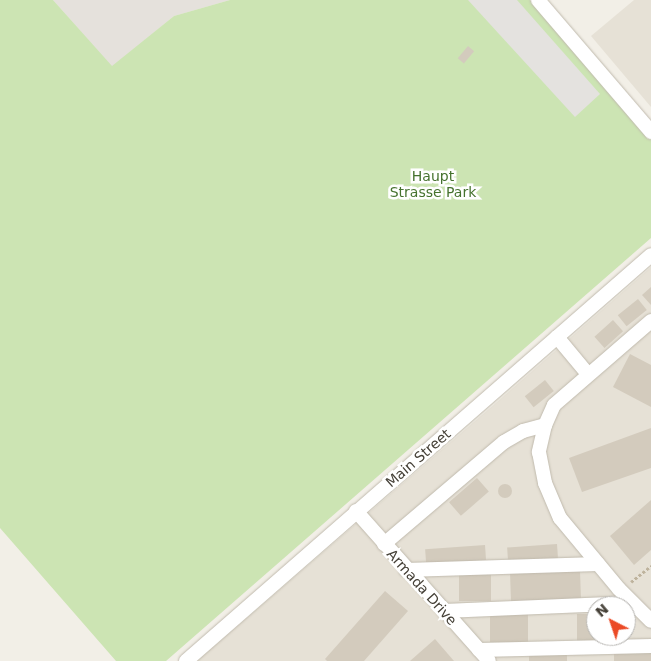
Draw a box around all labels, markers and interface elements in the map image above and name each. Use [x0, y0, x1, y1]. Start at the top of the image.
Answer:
park label: Haupt Strasse Park [390, 168, 476, 200]
street label: Main Street [382, 425, 454, 491]
street label: Armada Drive [383, 546, 461, 628]
north arrow [586, 596, 636, 646]
text: N [592, 601, 611, 620]

